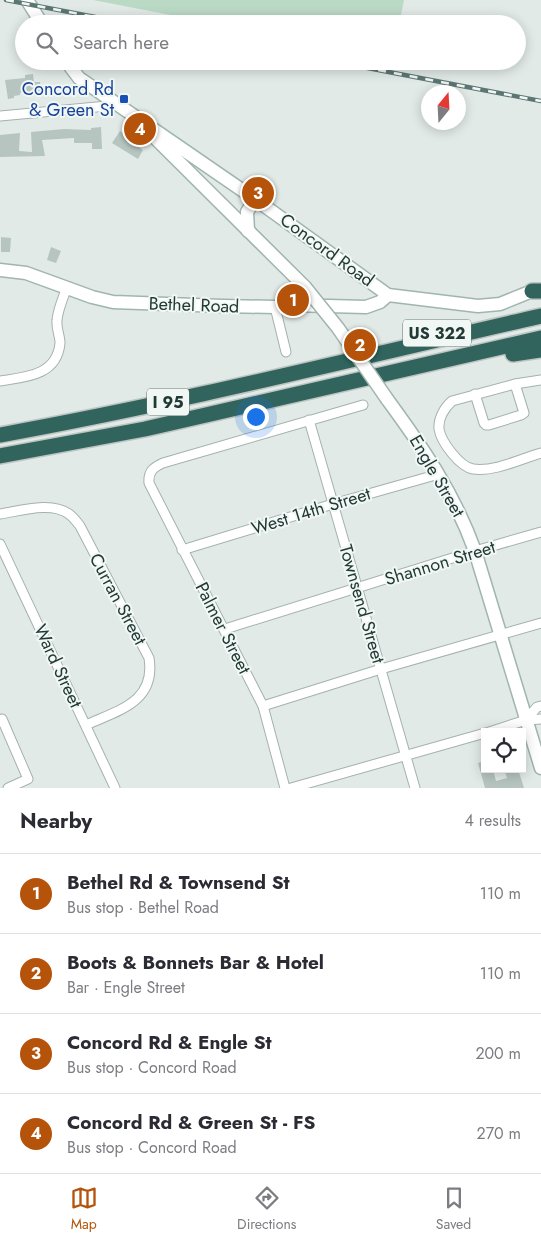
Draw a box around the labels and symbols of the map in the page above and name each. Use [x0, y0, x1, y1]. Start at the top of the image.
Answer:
place label: Concord Rd & Green St [22, 76, 115, 123]
north arrow [421, 85, 466, 130]
marker: Concord Rd & Green St [118, 93, 130, 105]
pin: 4 [124, 110, 156, 148]
pin: 3 [242, 174, 274, 212]
street label: Concord Road [275, 207, 379, 293]
pin: 1 [277, 281, 309, 319]
street label: Bethel Road [148, 290, 240, 320]
road number: US 322 [403, 319, 471, 346]
pin: 2 [344, 326, 376, 364]
road number: I 95 [147, 388, 189, 416]
your location [243, 404, 269, 430]
street label: Engle Street [403, 430, 471, 523]
street label: West 14th Street [248, 480, 374, 541]
street label: Shannon Street [381, 534, 499, 592]
street label: Townsend Street [333, 542, 392, 667]
street label: Curran Street [83, 548, 153, 650]
street label: Palmer Street [189, 578, 258, 679]
street label: Ward Street [27, 620, 89, 713]

